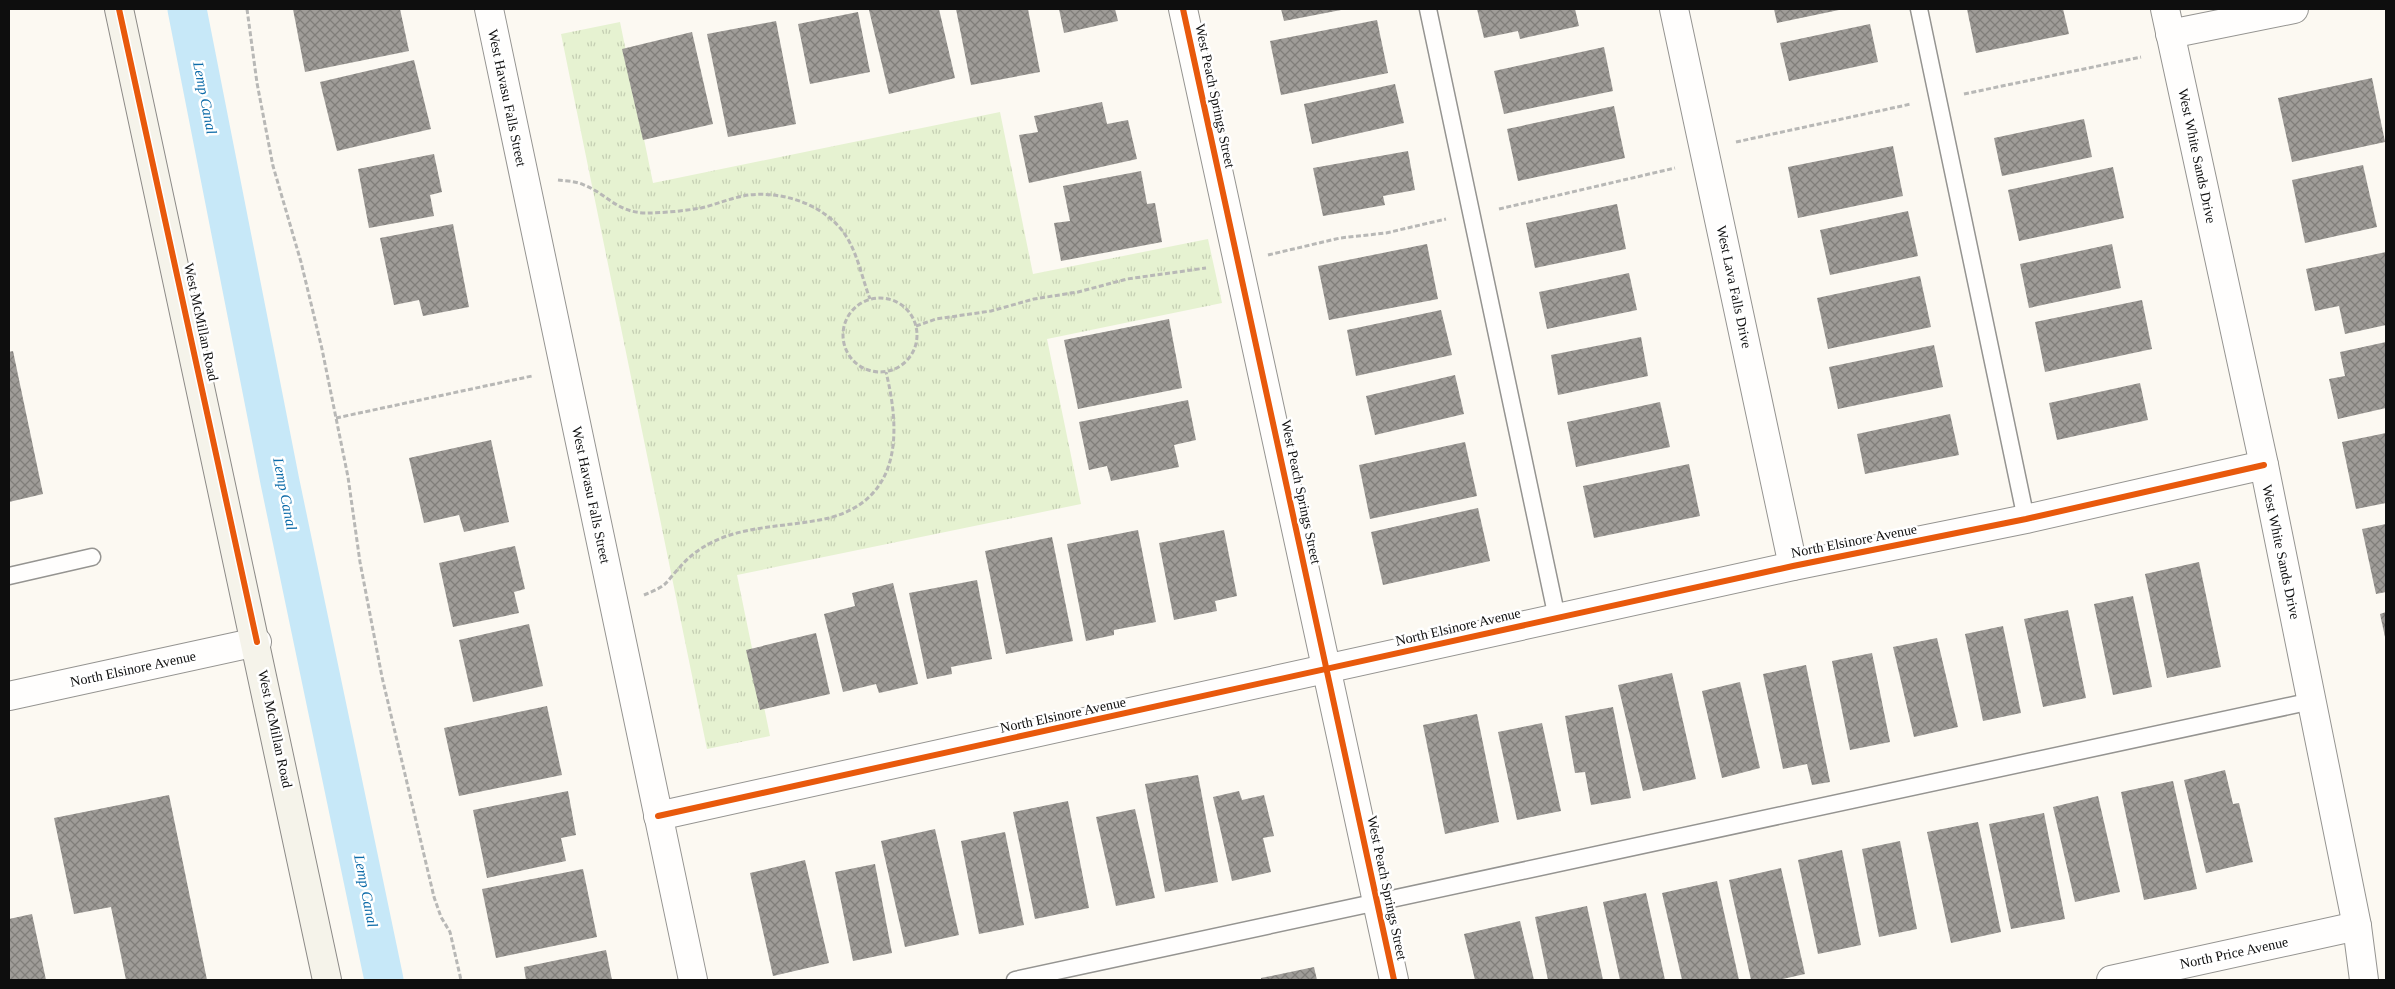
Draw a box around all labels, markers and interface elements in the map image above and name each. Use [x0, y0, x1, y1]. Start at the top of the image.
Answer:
street label: West Peach Springs Street [1192, 23, 1238, 170]
street label: West Havasu Falls Street [485, 28, 529, 168]
water label: Lemp Canal [190, 59, 220, 136]
street label: West White Sands Drive [2175, 87, 2219, 225]
street label: West Lava Falls Drive [1714, 224, 1754, 350]
street label: West McMillan Road [181, 262, 221, 382]
street label: West Peach Springs Street [1278, 419, 1324, 566]
street label: West Havasu Falls Street [569, 425, 613, 565]
water label: Lemp Canal [270, 455, 300, 532]
street label: West White Sands Drive [2259, 483, 2303, 621]
street label: North Elsinore Avenue [1790, 521, 1918, 561]
street label: North Elsinore Avenue [1394, 605, 1522, 649]
street label: North Elsinore Avenue [69, 648, 197, 690]
street label: West McMillan Road [255, 669, 295, 789]
street label: North Elsinore Avenue [999, 694, 1127, 736]
street label: West Peach Springs Street [1364, 815, 1410, 962]
water label: Lemp Canal [351, 852, 381, 929]
street label: North Price Avenue [2179, 934, 2289, 972]

